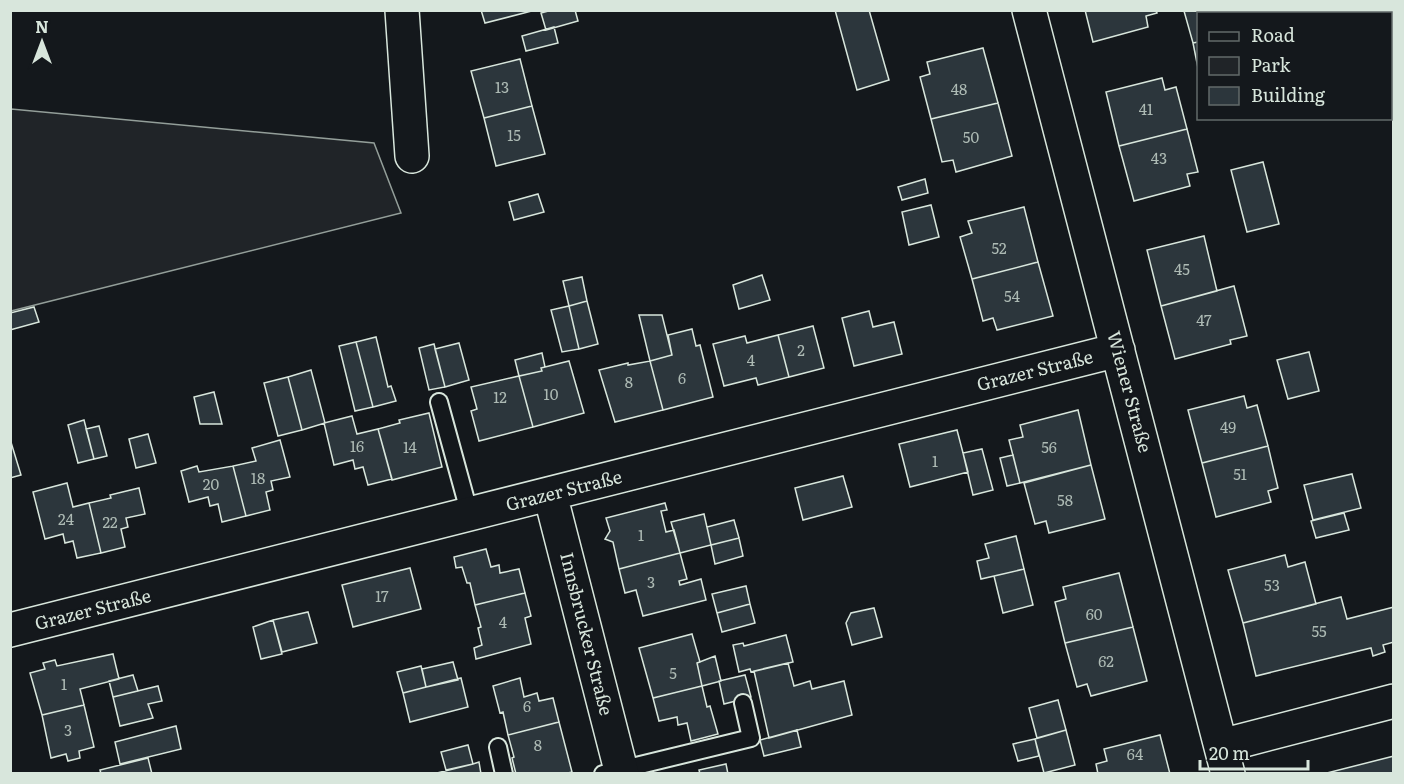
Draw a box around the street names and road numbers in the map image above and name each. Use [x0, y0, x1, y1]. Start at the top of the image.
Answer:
street label: Wiener Straße [1101, 328, 1160, 455]
street label: Grazer Straße [974, 342, 1096, 397]
street label: Grazer Straße [503, 462, 625, 517]
street label: Innsbrucker Straße [554, 549, 621, 718]
street label: Grazer Straße [32, 581, 154, 636]

